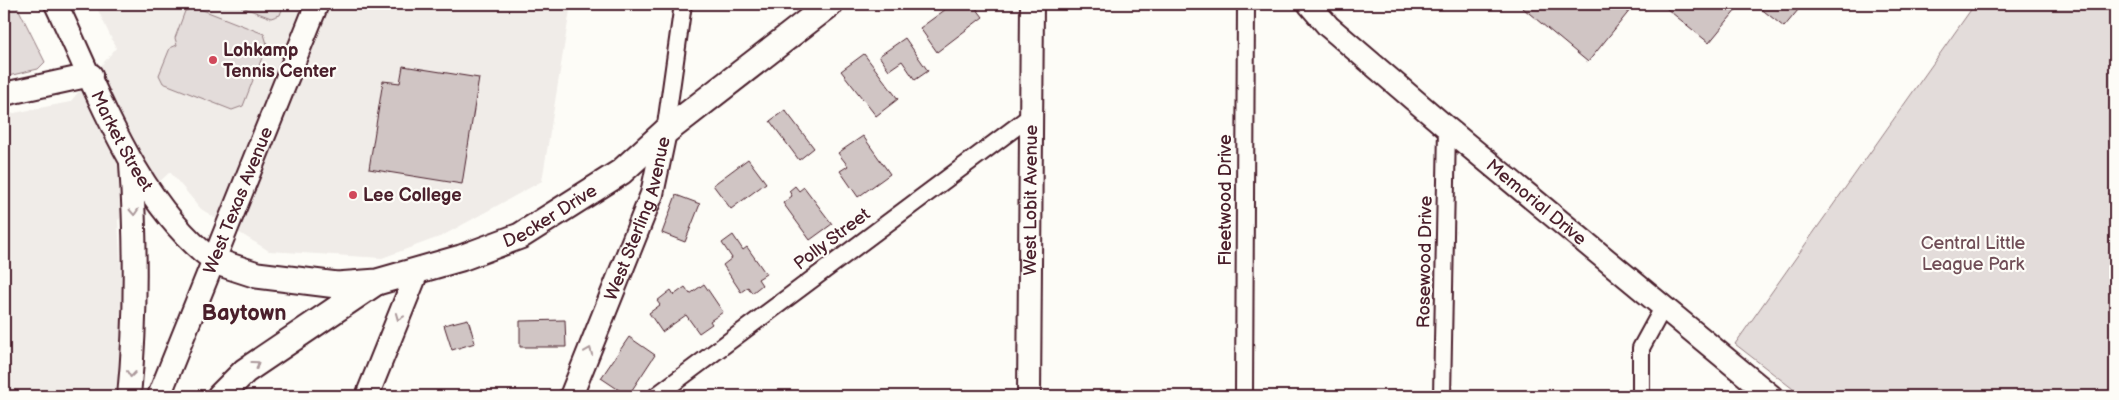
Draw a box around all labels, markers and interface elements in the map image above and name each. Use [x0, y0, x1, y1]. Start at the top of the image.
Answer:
place label: Lohkamp Tennis Center [223, 40, 337, 82]
marker: Lohkamp Tennis Center [207, 54, 219, 66]
street label: Market Street [87, 87, 158, 196]
street label: West Texas Avenue [199, 123, 277, 277]
street label: West Lobit Avenue [1019, 124, 1042, 275]
street label: West Sterling Avenue [600, 134, 674, 303]
street label: Fleetwood Drive [1215, 134, 1236, 266]
street label: Memorial Drive [1482, 155, 1591, 250]
street label: Decker Drive [500, 179, 601, 252]
place label: Lee College [363, 185, 462, 206]
marker: Lee College [347, 189, 359, 201]
street label: Rosewood Drive [1413, 195, 1437, 328]
street label: Polly Street [790, 203, 875, 274]
one-way arrow [129, 208, 140, 216]
park label: Central Little League Park [1921, 233, 2026, 275]
district label: Baytown [202, 300, 286, 327]
one-way arrow [394, 312, 405, 321]
one-way arrow [583, 347, 593, 356]
one-way arrow [250, 361, 260, 370]
one-way arrow [126, 371, 137, 379]

